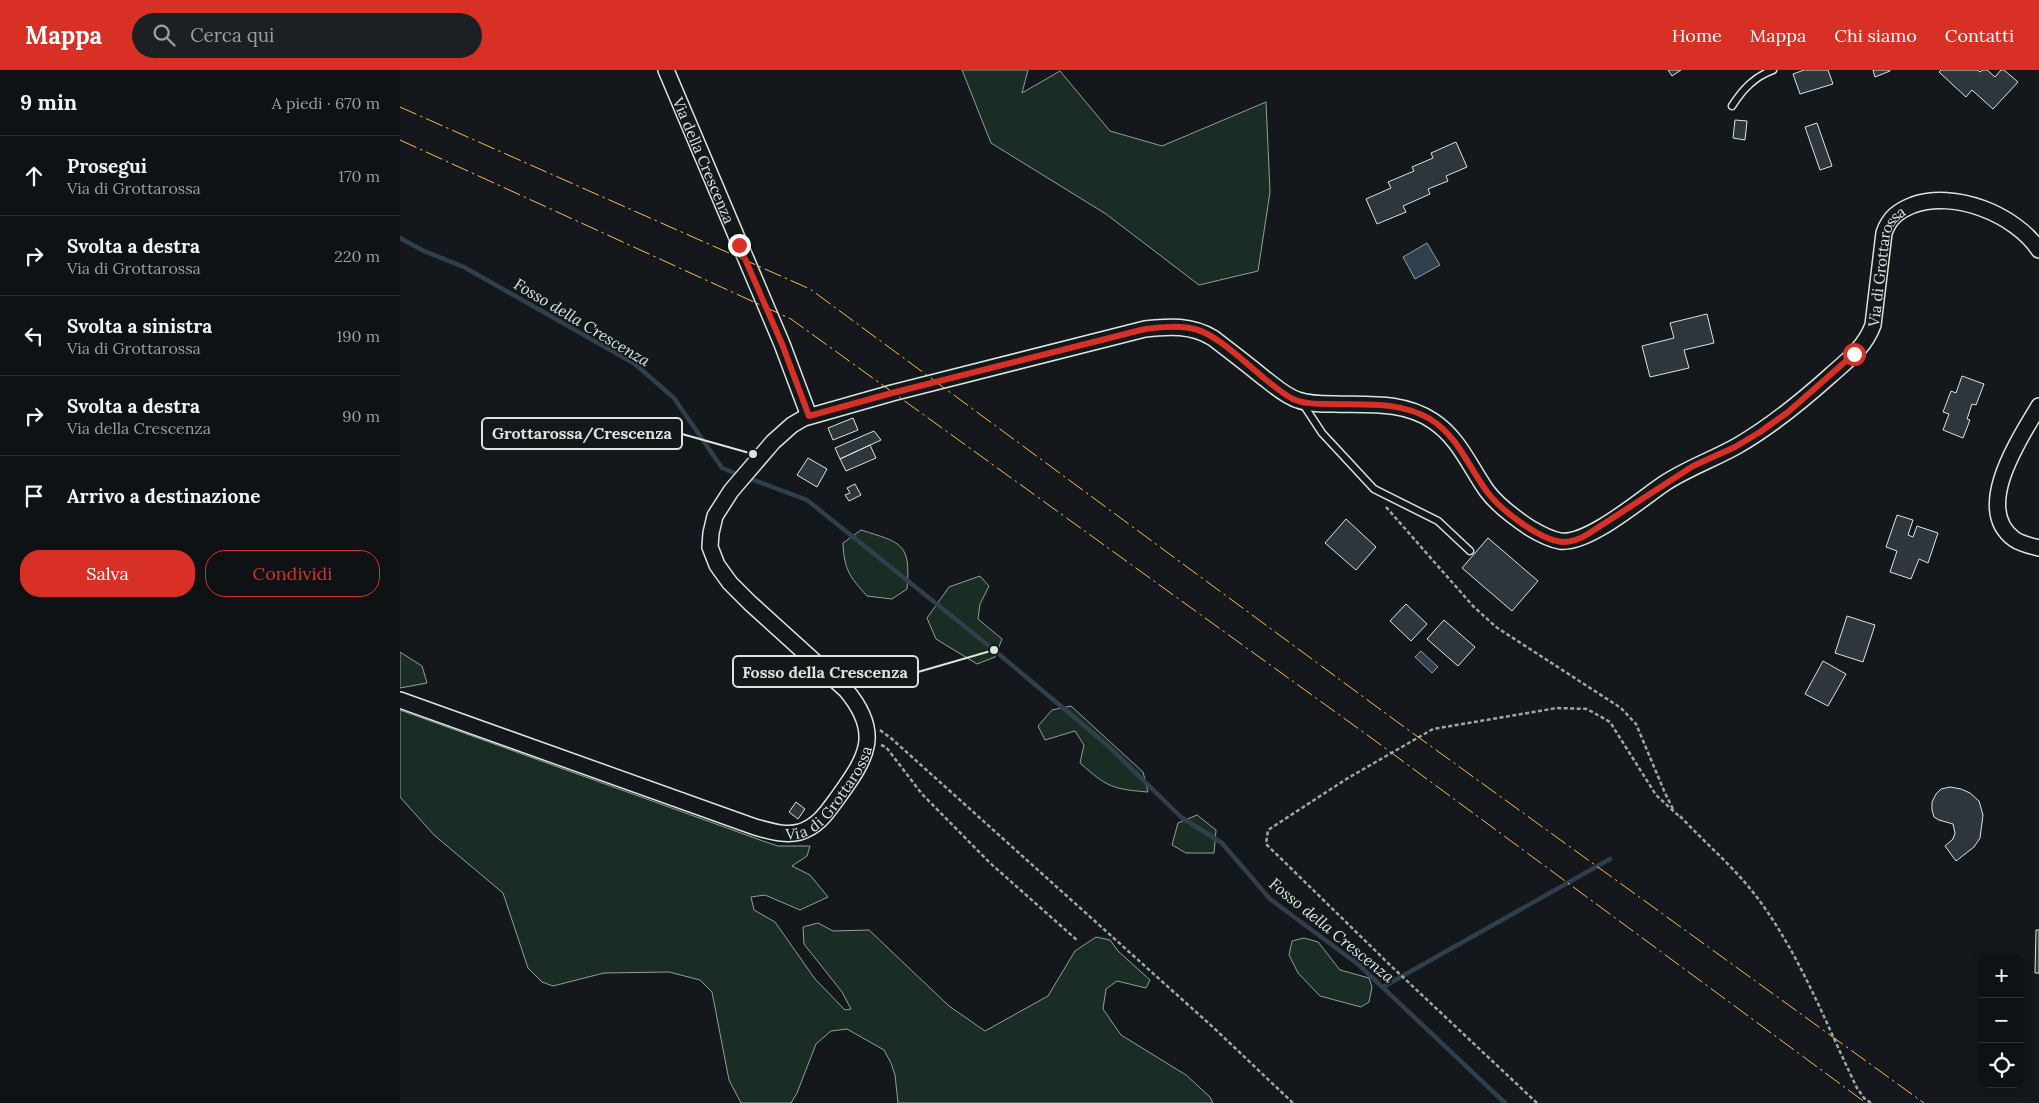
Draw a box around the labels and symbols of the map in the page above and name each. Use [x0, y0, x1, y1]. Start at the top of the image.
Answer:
street label: Via della Crescenza [669, 93, 739, 226]
street label: Via di Grottarossa [1863, 201, 1909, 329]
route end [728, 234, 751, 257]
water label: Fosso della Crescenza [510, 273, 654, 371]
route start [1843, 343, 1866, 366]
callout: Grottarossa/Crescenza [482, 418, 682, 449]
text: Grottarossa/Crescenza [492, 423, 673, 444]
callout: Fosso della Crescenza [733, 656, 918, 687]
text: Fosso della Crescenza [742, 662, 908, 682]
street label: Via di Grottarossa [784, 744, 875, 843]
water label: Fosso della Crescenza [1265, 873, 1399, 987]

